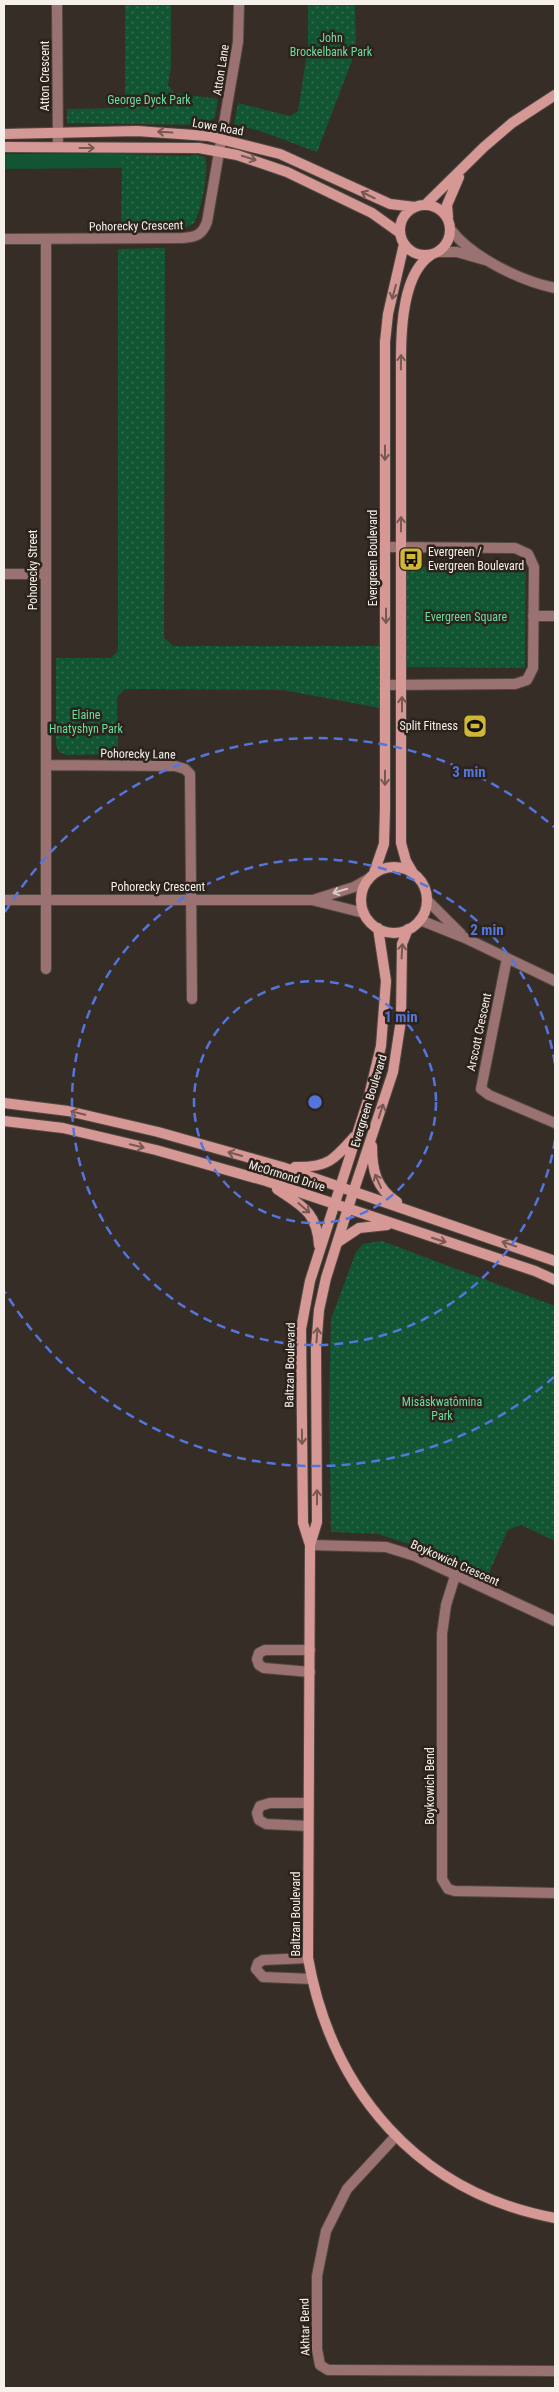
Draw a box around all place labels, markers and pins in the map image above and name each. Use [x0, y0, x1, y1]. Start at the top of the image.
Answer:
place label: Evergreen / Evergreen Boulevard [428, 545, 524, 573]
bus stop icon: Evergreen / Evergreen Boulevard [398, 546, 424, 572]
sports icon: Split Fitness [462, 713, 488, 739]
place label: Split Fitness [400, 719, 458, 733]
centre of rings [306, 1093, 324, 1111]

